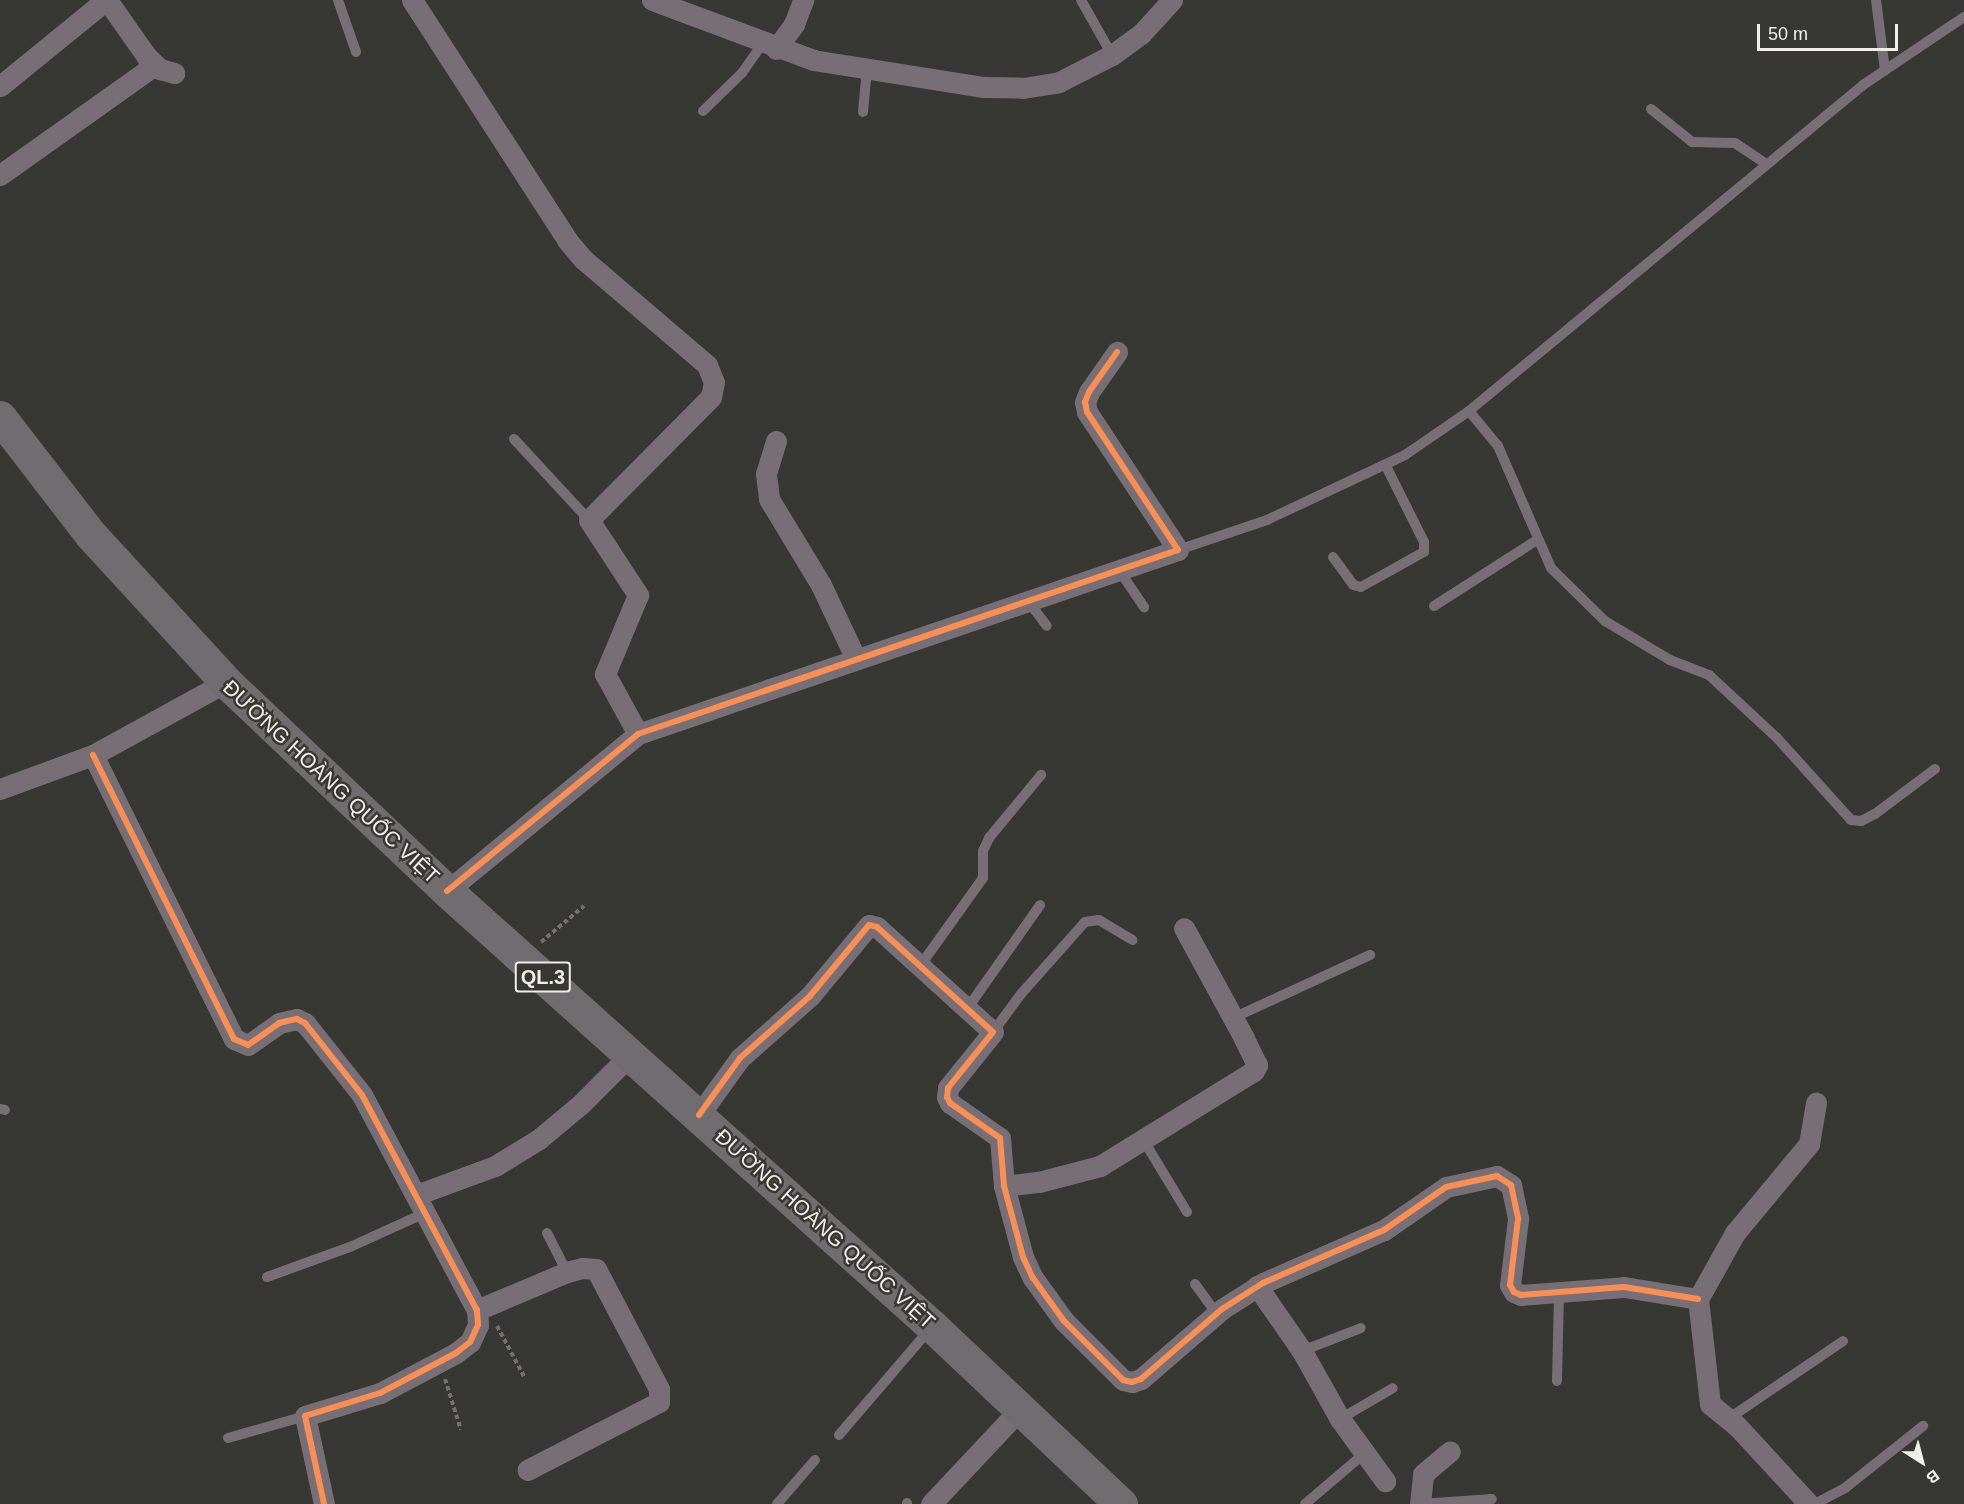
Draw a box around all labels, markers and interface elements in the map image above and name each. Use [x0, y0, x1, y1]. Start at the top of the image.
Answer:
scale bar [1760, 12, 1901, 50]
text: 50 m [1768, 24, 1808, 44]
street label: ĐƯỜNG HOÀNG QUỐC VIỆT [218, 675, 444, 889]
road number: QL.3 [514, 960, 572, 994]
street label: ĐƯỜNG HOÀNG QUỐC VIỆT [710, 1124, 940, 1334]
north arrow [1892, 1432, 1952, 1492]
text: B [1923, 1467, 1943, 1487]

